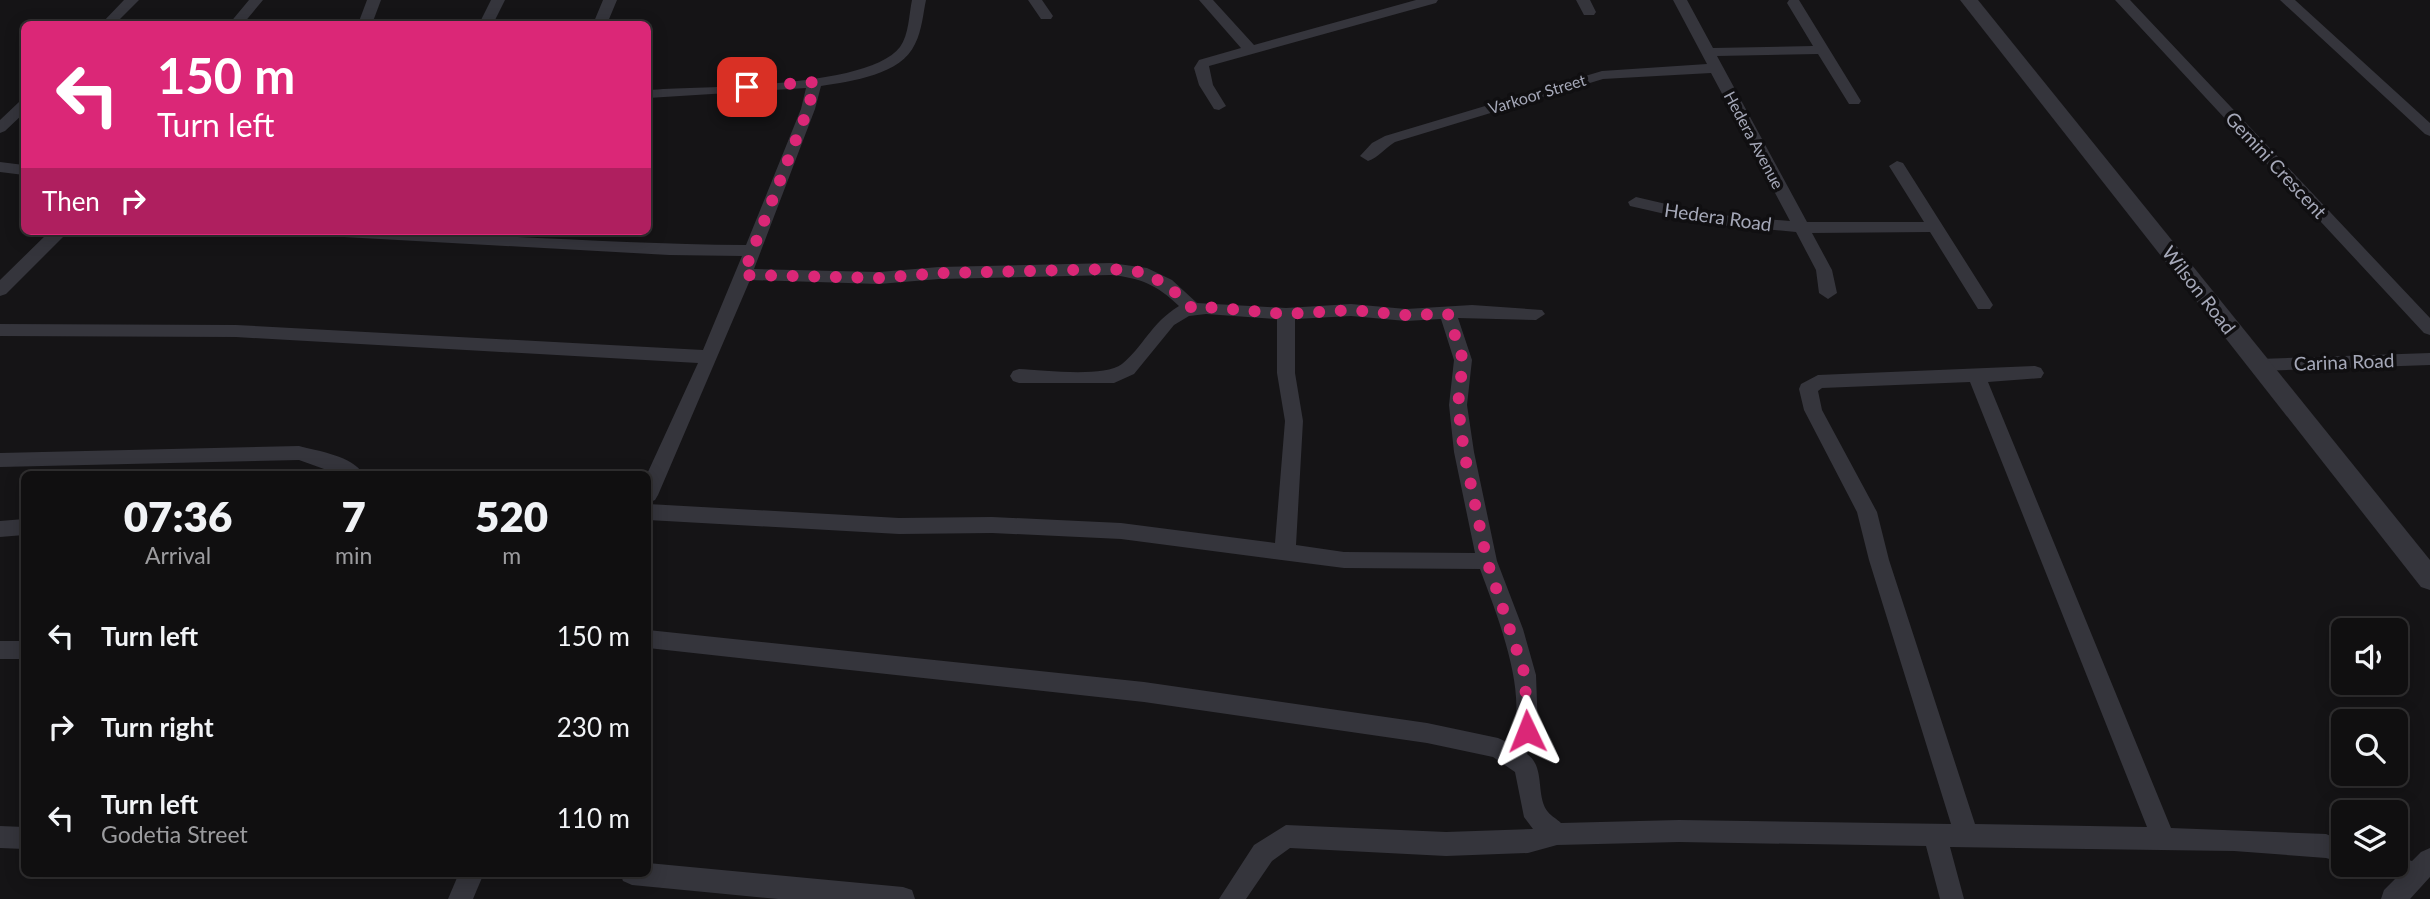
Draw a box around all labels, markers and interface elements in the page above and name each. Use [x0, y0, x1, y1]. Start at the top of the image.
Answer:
text: 150 m [157, 46, 295, 104]
icon: left [42, 49, 133, 140]
pin [717, 57, 777, 117]
icon: arrive [728, 68, 766, 106]
street label: Varkoor Street [1486, 70, 1588, 117]
street label: Hedera Avenue [1721, 88, 1788, 192]
text: Turn left [157, 105, 274, 144]
street label: Gemini Crescent [2221, 106, 2332, 223]
icon: right [114, 182, 152, 220]
text: Then [42, 185, 100, 217]
street label: Hedera Road [1663, 198, 1773, 235]
street label: Wilson Road [2158, 241, 2241, 338]
street label: Carina Road [2293, 348, 2395, 375]
text: 07:36 [124, 491, 232, 541]
text: 7 [342, 491, 366, 541]
text: 520 [475, 491, 548, 541]
text: Arrival [145, 541, 211, 569]
text: min [335, 541, 372, 569]
text: m [502, 541, 521, 569]
icon: left [42, 617, 80, 655]
map controls [2331, 618, 2408, 877]
button: sound [2331, 618, 2408, 695]
text: Turn left [101, 620, 198, 652]
text: 150 m [557, 620, 630, 652]
position arrow [1490, 694, 1564, 768]
icon: right [42, 708, 80, 746]
button: search [2331, 709, 2408, 786]
text: Turn right [101, 711, 214, 743]
text: 230 m [557, 711, 630, 743]
text: Turn left [101, 788, 198, 820]
icon: left [42, 799, 80, 837]
button: layers [2331, 800, 2408, 877]
text: 110 m [557, 802, 630, 834]
text: Godetia Street [101, 820, 248, 848]

